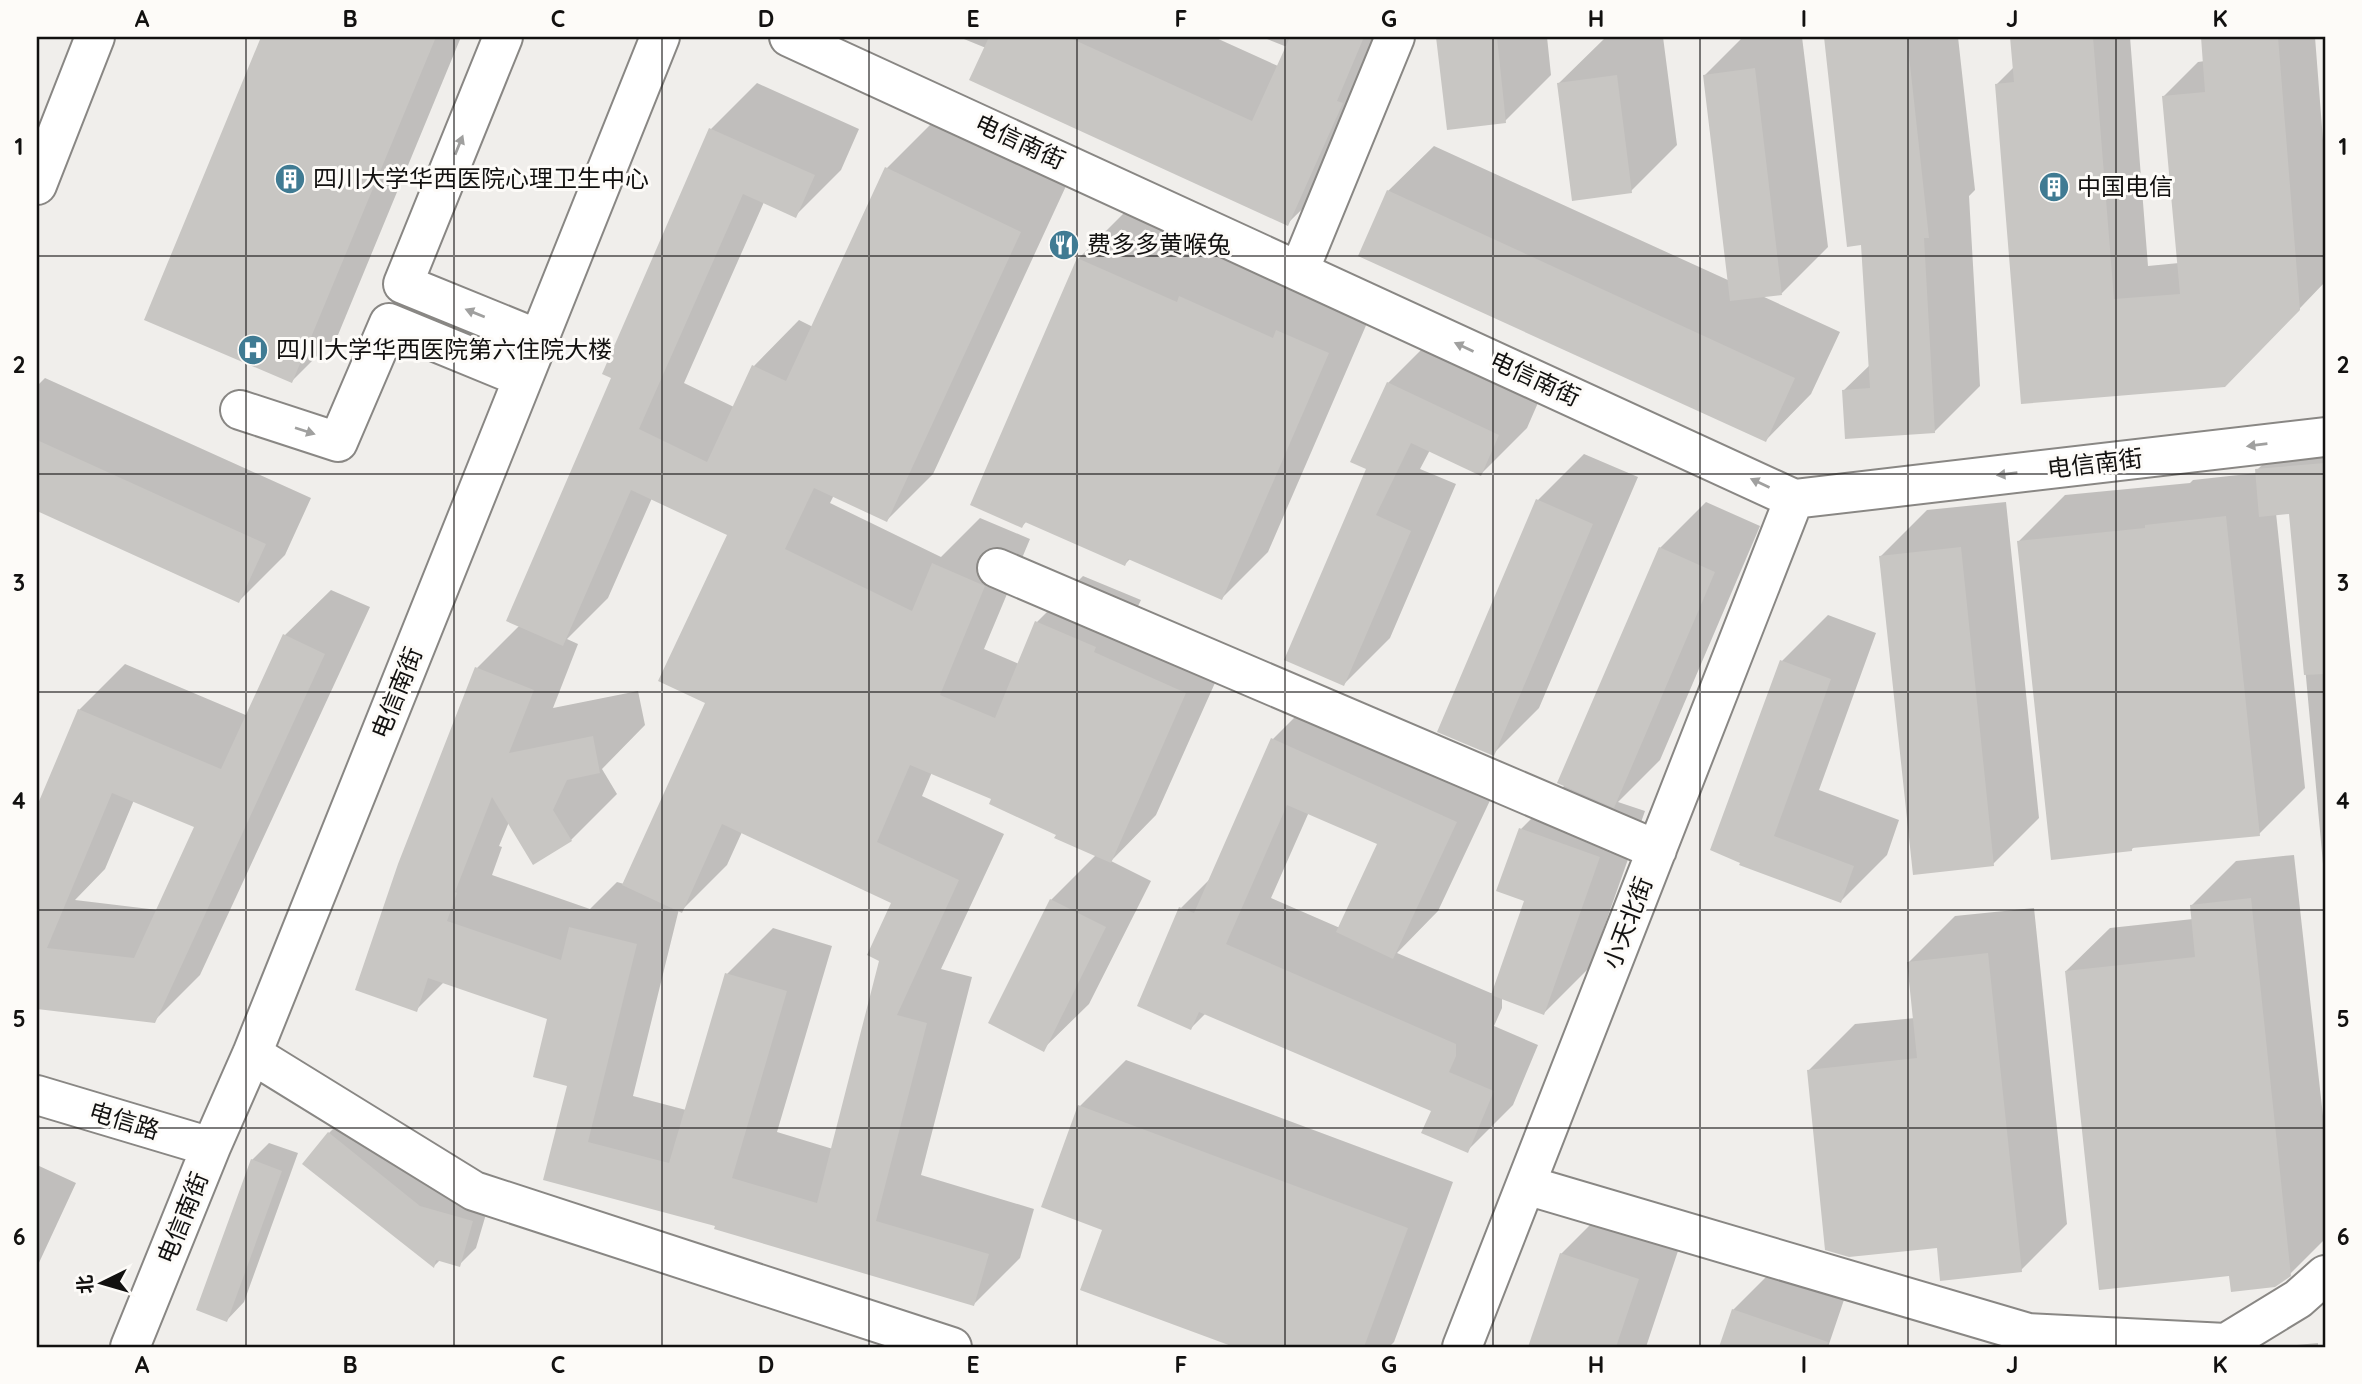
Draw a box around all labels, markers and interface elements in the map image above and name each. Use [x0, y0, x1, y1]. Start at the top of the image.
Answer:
text: A [135, 4, 150, 33]
text: B [342, 4, 358, 33]
text: C [551, 4, 565, 33]
text: D [758, 4, 774, 33]
text: E [966, 4, 980, 33]
text: F [1175, 4, 1187, 33]
text: G [1381, 4, 1397, 33]
text: H [1588, 4, 1604, 33]
text: I [1801, 4, 1807, 33]
text: J [2006, 4, 2018, 33]
text: K [2212, 4, 2228, 33]
street label: 电信南街 [971, 107, 1070, 175]
text: 1 [15, 132, 23, 161]
text: 1 [2339, 132, 2347, 161]
one-way arrow [454, 135, 465, 156]
building icon: 四川大学华西医院心理卫生中心 [273, 162, 307, 196]
place label: 四川大学华西医院心理卫生中心 [313, 163, 649, 193]
building icon: 中国电信 [2037, 170, 2071, 204]
place label: 中国电信 [2077, 171, 2173, 201]
restaurant icon: 费多多黄喉兔 [1047, 228, 1081, 262]
place label: 费多多黄喉兔 [1087, 229, 1231, 259]
one-way arrow [464, 308, 485, 319]
hospital icon: 四川大学华西医院第六住院大楼 [236, 333, 270, 367]
place label: 四川大学华西医院第六住院大楼 [276, 334, 612, 364]
one-way arrow [1454, 341, 1474, 353]
street label: 电信南街 [1486, 344, 1585, 412]
text: 2 [12, 350, 26, 379]
text: 2 [2336, 350, 2350, 379]
one-way arrow [295, 426, 316, 437]
one-way arrow [2246, 440, 2268, 451]
street label: 电信南街 [2045, 442, 2144, 484]
one-way arrow [1996, 469, 2018, 480]
one-way arrow [1750, 477, 1770, 489]
text: 3 [13, 568, 25, 597]
text: 3 [2337, 568, 2349, 597]
street label: 电信南街 [364, 643, 428, 743]
text: 4 [12, 786, 26, 815]
text: 4 [2336, 786, 2350, 815]
street label: 小天北街 [1596, 872, 1658, 973]
text: 5 [12, 1004, 26, 1033]
text: 5 [2336, 1004, 2350, 1033]
street label: 电信路 [85, 1095, 163, 1145]
street label: 电信南街 [150, 1168, 214, 1268]
text: 6 [13, 1222, 25, 1251]
text: 6 [2337, 1222, 2349, 1251]
north arrow [66, 1248, 136, 1318]
text: 北 [72, 1274, 98, 1295]
text: A [135, 1350, 150, 1379]
text: B [342, 1350, 358, 1379]
text: C [551, 1350, 565, 1379]
text: D [758, 1350, 774, 1379]
text: E [966, 1350, 980, 1379]
text: F [1175, 1350, 1187, 1379]
text: G [1381, 1350, 1397, 1379]
text: H [1588, 1350, 1604, 1379]
text: I [1801, 1350, 1807, 1379]
text: J [2006, 1350, 2018, 1379]
text: K [2212, 1350, 2228, 1379]

